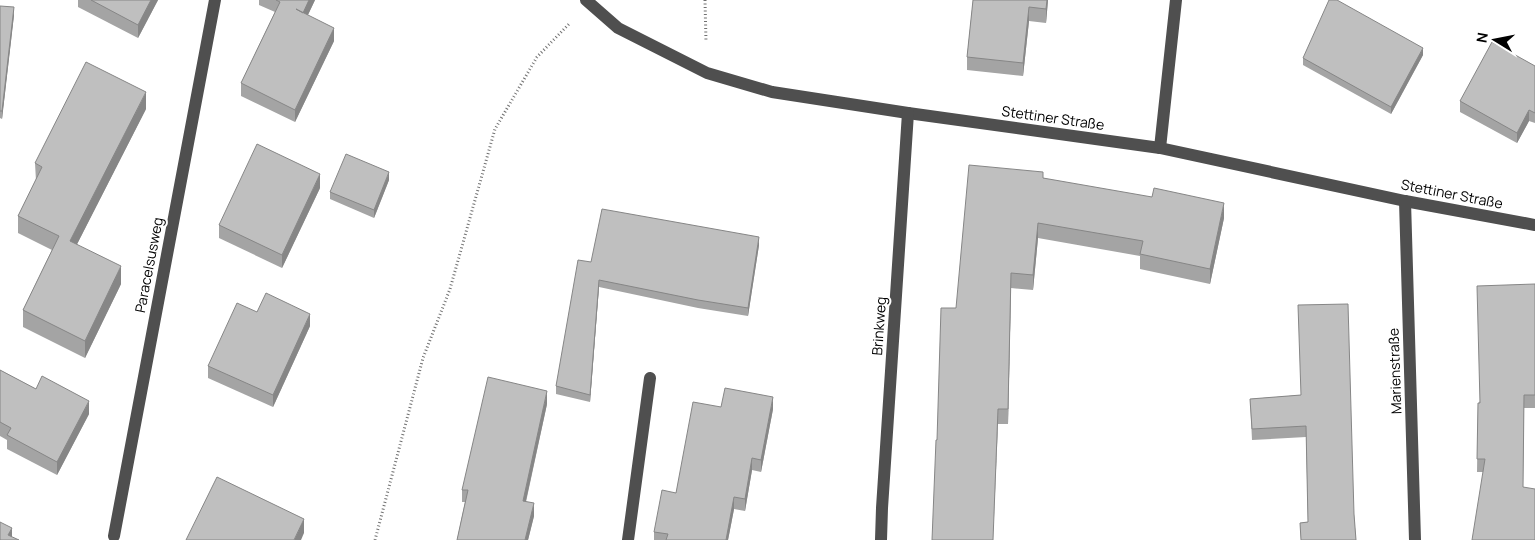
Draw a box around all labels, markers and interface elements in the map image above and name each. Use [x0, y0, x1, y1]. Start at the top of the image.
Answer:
north arrow [1470, 15, 1520, 65]
text: N [1471, 31, 1492, 44]
street label: Stettiner Straße [1001, 101, 1106, 134]
street label: Stettiner Straße [1400, 174, 1505, 213]
street label: Paracelsusweg [130, 215, 167, 314]
street label: Brinkweg [867, 296, 890, 356]
street label: Marienstraße [1384, 328, 1405, 414]

